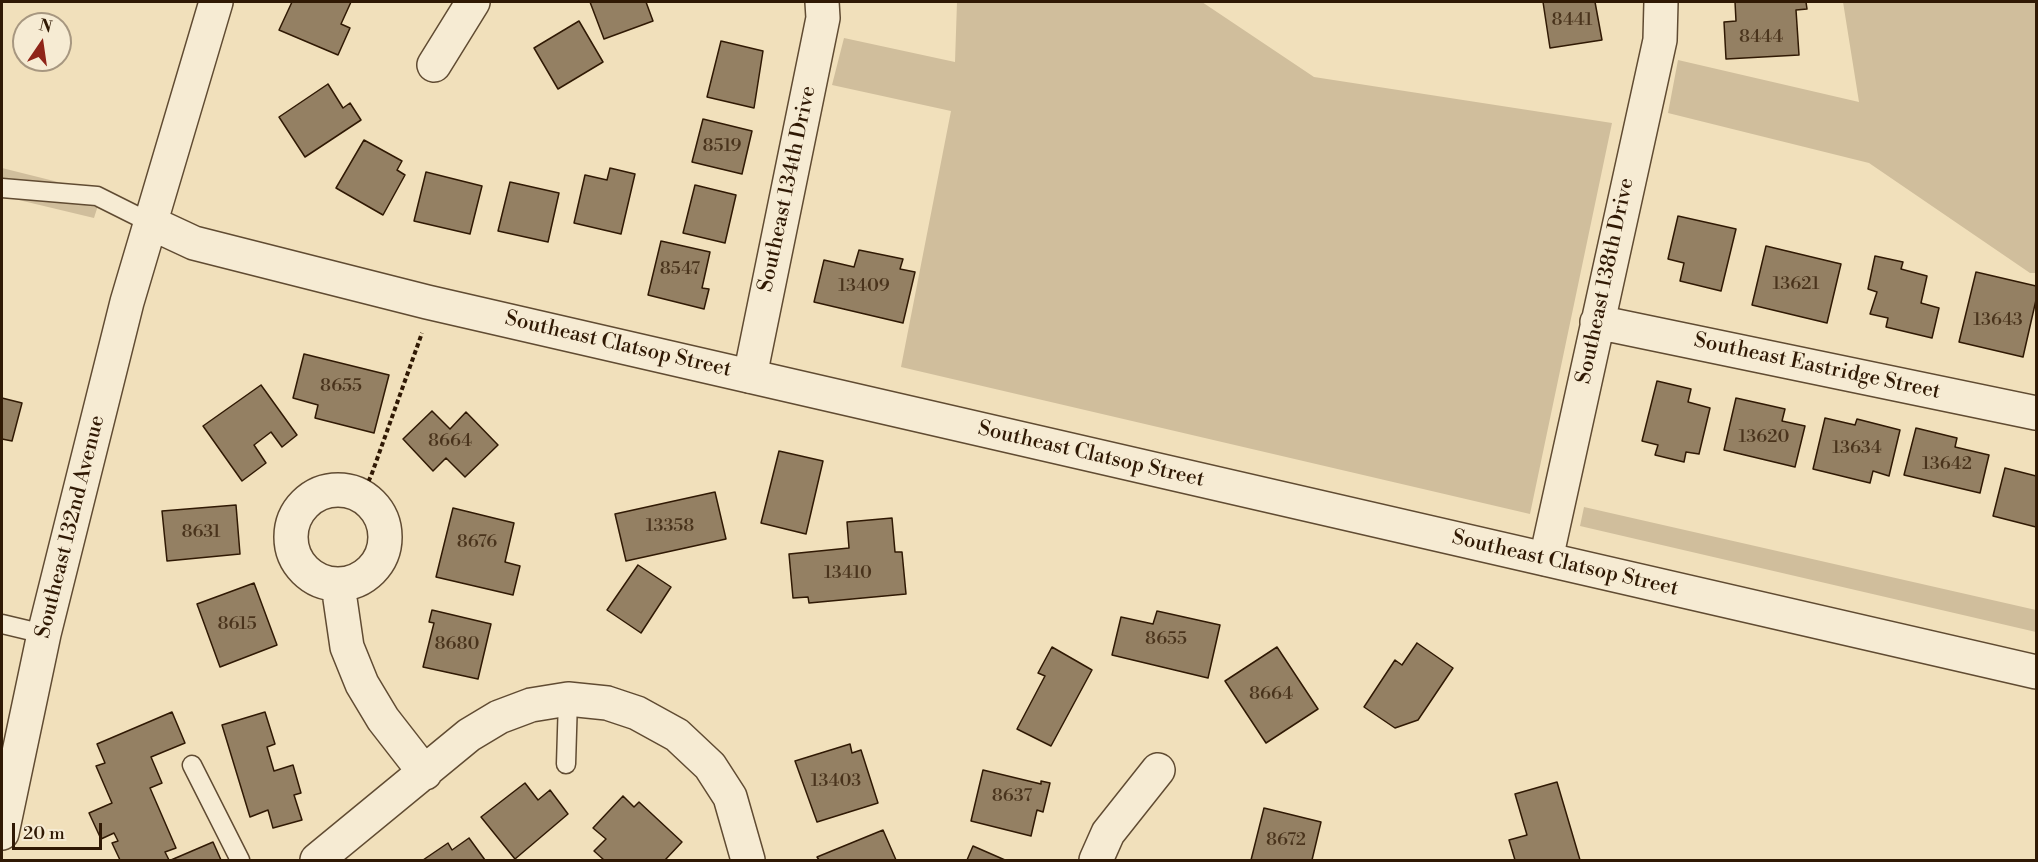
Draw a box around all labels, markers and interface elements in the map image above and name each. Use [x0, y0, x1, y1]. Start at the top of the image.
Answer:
house number: 8441 [1552, 10, 1592, 32]
north arrow [12, 12, 72, 72]
text: N [37, 15, 54, 38]
house number: 8444 [1739, 27, 1783, 49]
street label: Southeast 134th Drive [754, 84, 822, 294]
house number: 8519 [703, 136, 741, 158]
street label: Southeast 138th Drive [1572, 176, 1640, 386]
house number: 8547 [660, 259, 700, 281]
house number: 13621 [1773, 274, 1819, 296]
house number: 13409 [838, 276, 890, 298]
street label: Southeast Clatsop Street [502, 307, 734, 383]
house number: 13643 [1973, 310, 2023, 332]
street label: Southeast Eastridge Street [1691, 329, 1943, 405]
house number: 8655 [320, 376, 362, 398]
street label: Southeast 132nd Avenue [31, 413, 111, 641]
street label: Southeast Clatsop Street [975, 417, 1207, 493]
house number: 13620 [1739, 427, 1789, 449]
house number: 8664 [428, 431, 472, 453]
house number: 13634 [1832, 438, 1882, 460]
house number: 13642 [1922, 454, 1972, 476]
house number: 13358 [646, 516, 694, 538]
house number: 8631 [181, 522, 221, 544]
street label: Southeast Clatsop Street [1449, 526, 1681, 602]
house number: 8676 [457, 532, 497, 554]
house number: 13410 [824, 563, 872, 585]
house number: 8615 [217, 614, 257, 636]
house number: 8655 [1145, 629, 1187, 651]
house number: 8680 [435, 634, 479, 656]
house number: 8664 [1249, 684, 1293, 706]
house number: 13403 [811, 771, 861, 793]
house number: 8637 [992, 786, 1032, 808]
scale bar [15, 811, 105, 849]
text: 20 m [23, 822, 65, 845]
house number: 8672 [1266, 830, 1306, 852]

